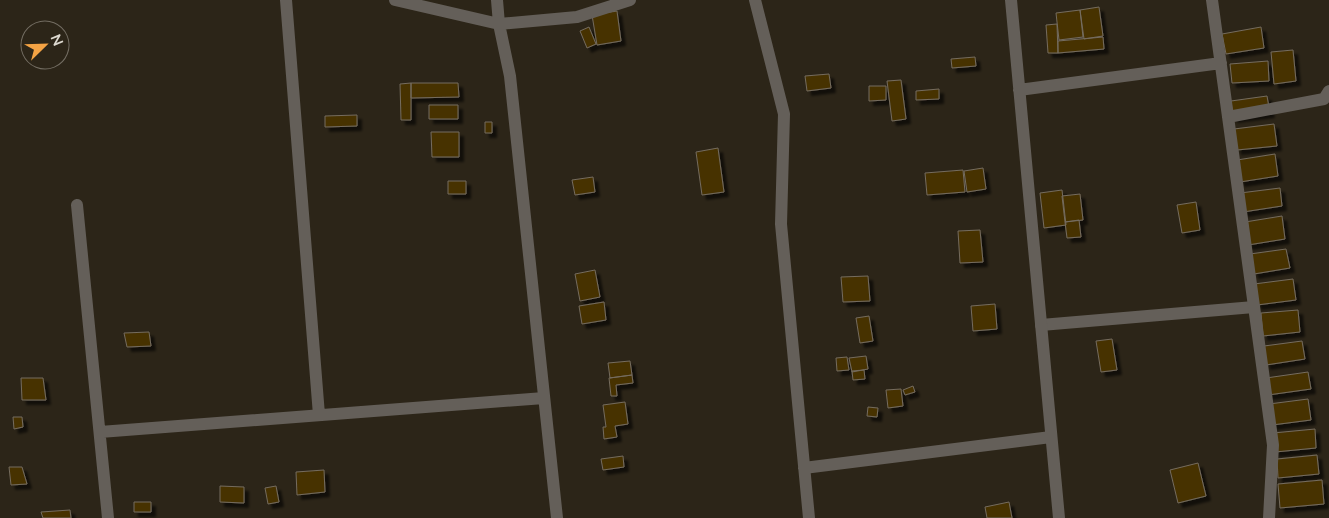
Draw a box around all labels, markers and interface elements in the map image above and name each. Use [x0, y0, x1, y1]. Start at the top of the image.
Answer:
north arrow [20, 20, 70, 70]
text: N [47, 31, 67, 48]

